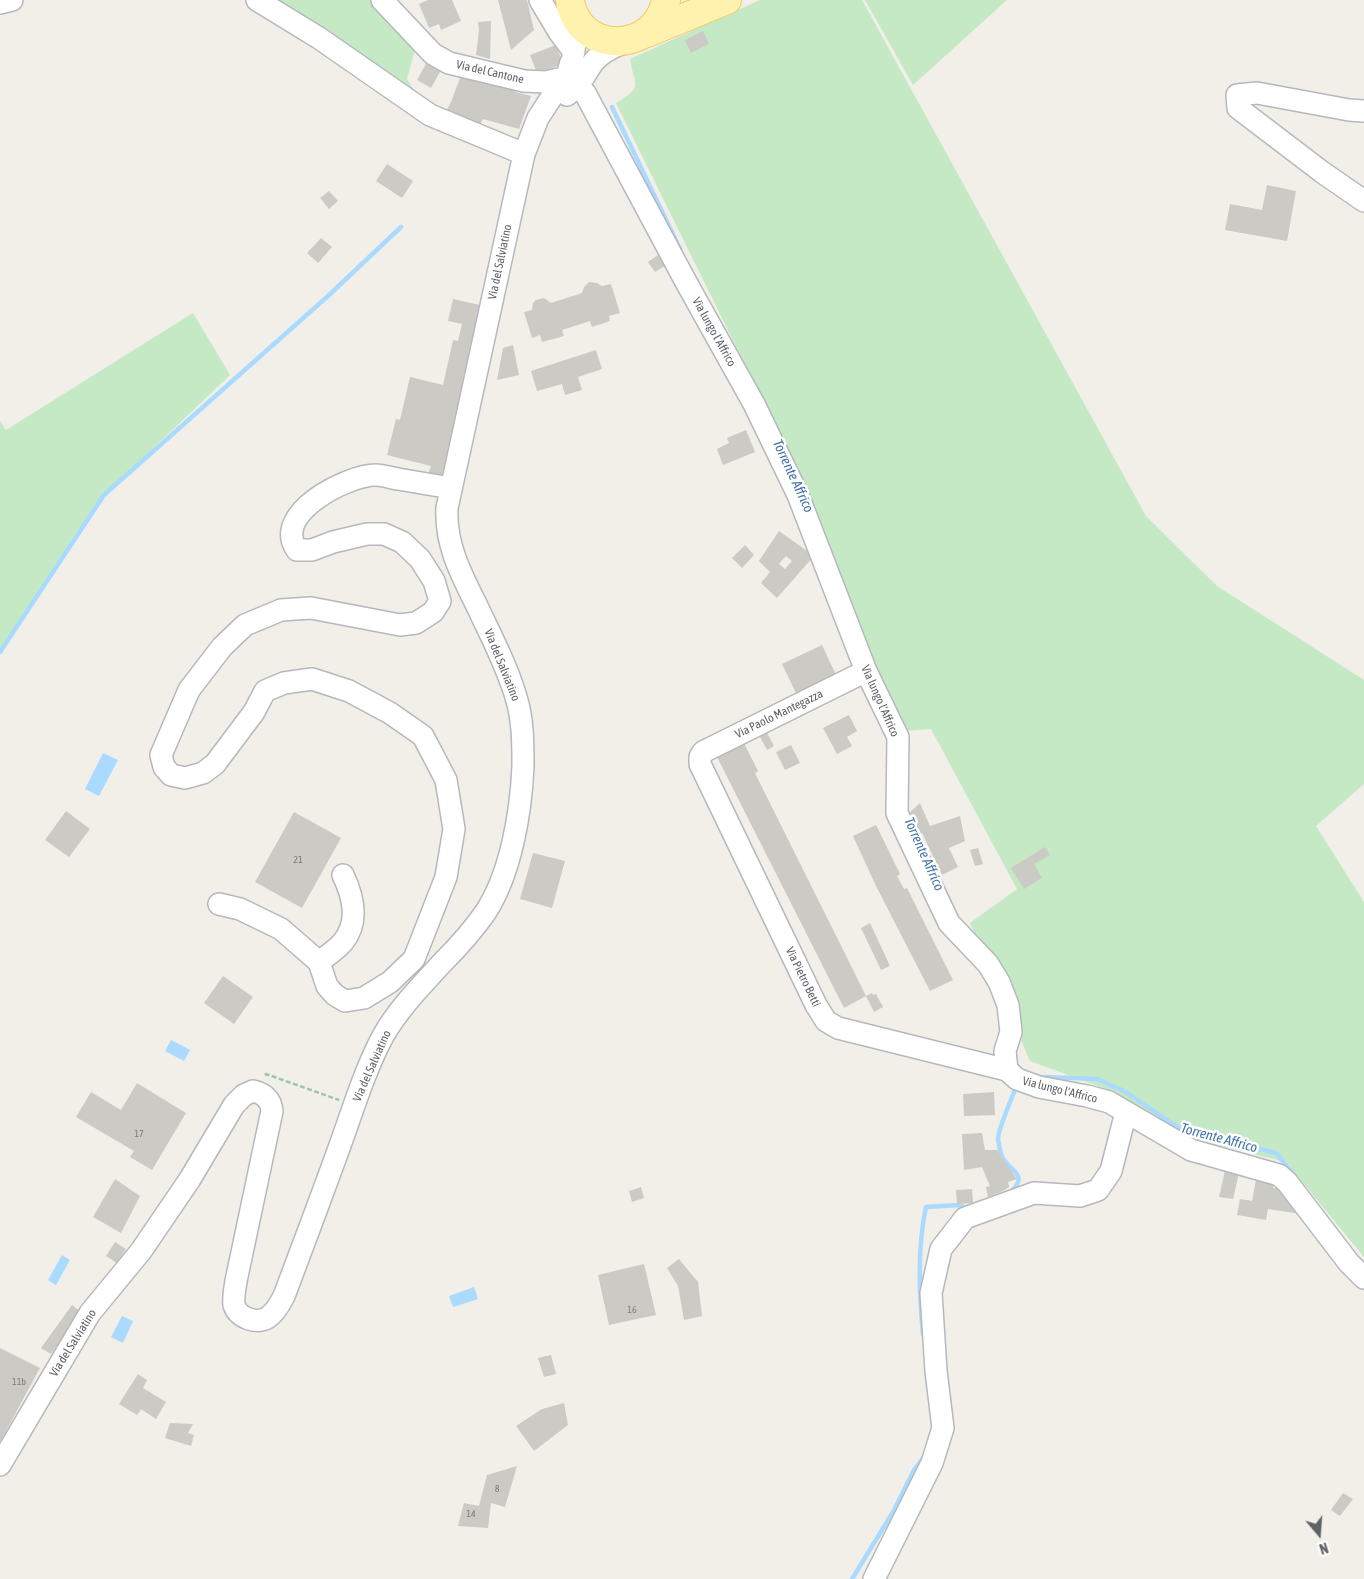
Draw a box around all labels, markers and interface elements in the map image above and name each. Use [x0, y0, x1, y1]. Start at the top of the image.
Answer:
street label: Via del Cantone [455, 57, 525, 87]
street label: Via del Salviatino [485, 223, 515, 301]
street label: Via lungo l'Affrico [689, 295, 739, 369]
water label: Torrente Affrico [769, 437, 817, 515]
street label: Via del Salviatino [481, 627, 523, 703]
street label: Via lungo l'Affrico [858, 663, 902, 739]
street label: Via Paolo Mantegazza [733, 686, 825, 742]
water label: Torrente Affrico [900, 815, 948, 893]
house number: 21 [293, 854, 303, 866]
street label: Via Pietro Betti [782, 945, 824, 1009]
street label: Via del Salviatino [350, 1028, 394, 1104]
street label: Via lungo l'Affrico [1021, 1074, 1099, 1106]
water label: Torrente Affrico [1179, 1120, 1259, 1156]
house number: 17 [134, 1128, 144, 1140]
house number: 16 [627, 1304, 637, 1316]
street label: Via del Salviatino [47, 1307, 99, 1379]
house number: 11b [12, 1376, 26, 1388]
house number: 8 [495, 1483, 499, 1495]
house number: 14 [466, 1508, 476, 1520]
north arrow [1294, 1509, 1344, 1559]
text: N [1317, 1539, 1330, 1557]

